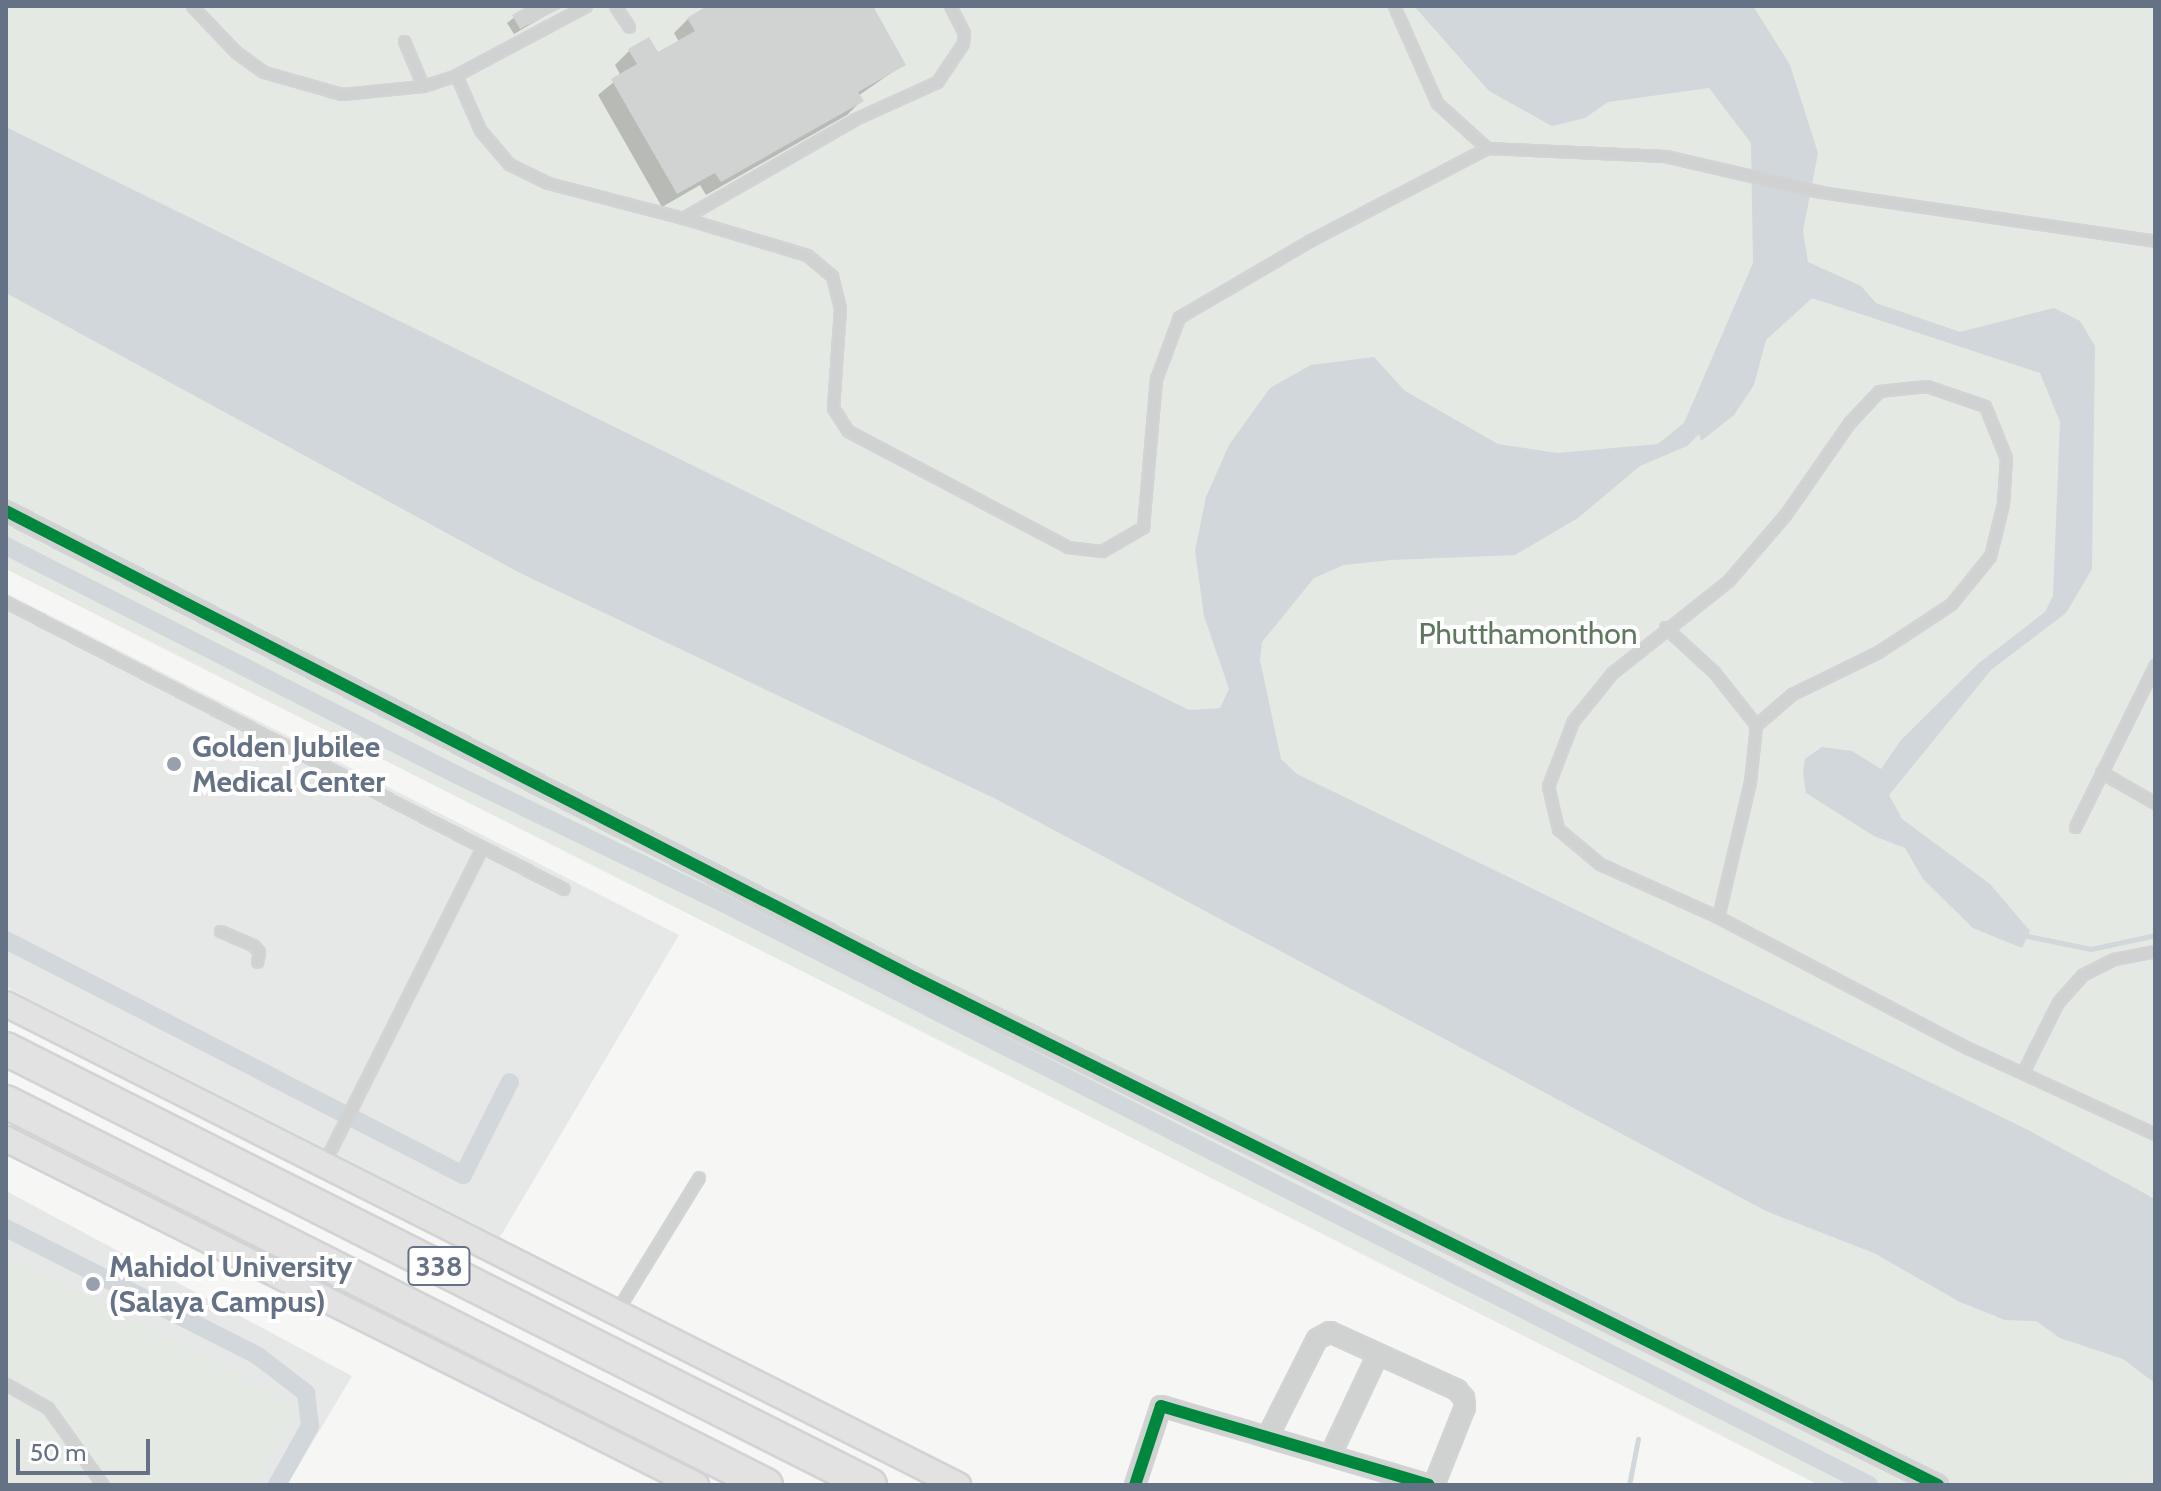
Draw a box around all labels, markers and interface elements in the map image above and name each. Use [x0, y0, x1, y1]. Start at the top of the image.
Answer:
park label: Phutthamonthon [1419, 616, 1637, 652]
place label: Golden Jubilee Medical Center [192, 729, 385, 800]
marker: Golden Jubilee Medical Center [163, 753, 185, 775]
road number: 338 [407, 1242, 471, 1290]
place label: Mahidol University (Salaya Campus) [109, 1249, 352, 1320]
marker: Mahidol University (Salaya Campus) [84, 1275, 102, 1293]
scale bar [20, 1423, 154, 1473]
text: 50 m [30, 1438, 86, 1467]

